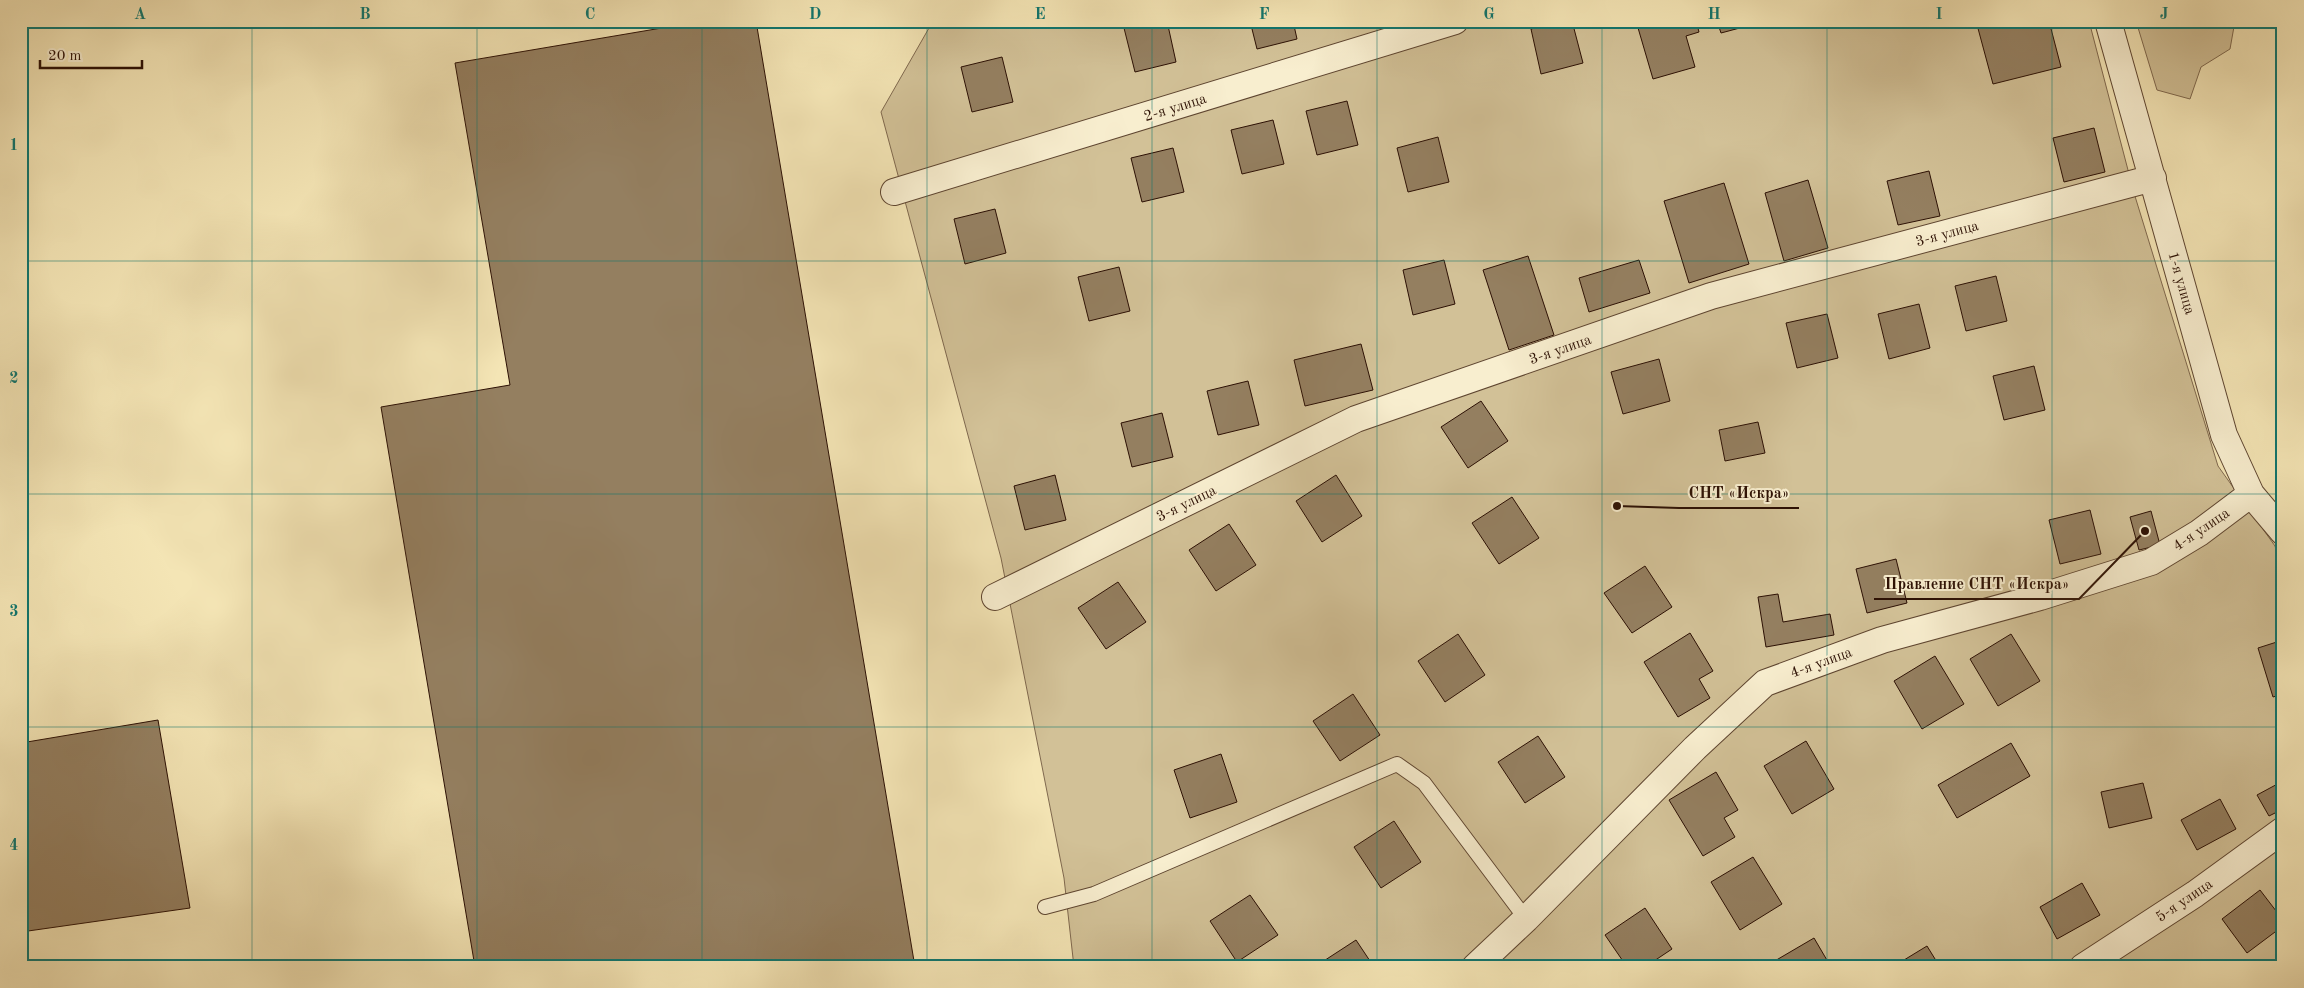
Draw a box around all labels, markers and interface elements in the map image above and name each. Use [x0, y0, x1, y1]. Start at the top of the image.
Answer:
text: A [134, 7, 146, 23]
text: B [359, 7, 371, 23]
text: C [585, 7, 595, 23]
text: D [809, 7, 821, 23]
text: E [1034, 7, 1046, 23]
text: F [1259, 7, 1270, 23]
text: G [1483, 7, 1495, 23]
text: H [1707, 7, 1721, 23]
text: I [1935, 7, 1943, 23]
text: J [2160, 7, 2169, 23]
scale bar [40, 38, 142, 70]
text: 20 m [48, 49, 82, 64]
street label: 2-я улица [1142, 92, 1209, 125]
text: 1 [9, 138, 19, 154]
street label: 3-я улица [1914, 219, 1981, 250]
street label: 1-я улица [2164, 250, 2197, 317]
street label: 3-я улица [1527, 333, 1594, 368]
text: 2 [9, 371, 19, 387]
callout: СНТ «Искра» [1679, 477, 1799, 508]
street label: 3-я улица [1154, 483, 1220, 525]
text: СНТ «Искра» [1689, 486, 1789, 502]
street label: 4-я улица [2171, 506, 2233, 555]
callout: Правление СНТ «Искра» [1874, 568, 2079, 599]
text: Правление СНТ «Искра» [1885, 577, 2069, 593]
text: 3 [9, 604, 19, 620]
street label: 4-я улица [1789, 645, 1855, 682]
text: 4 [9, 838, 19, 854]
street label: 5-я улица [2154, 877, 2216, 926]

